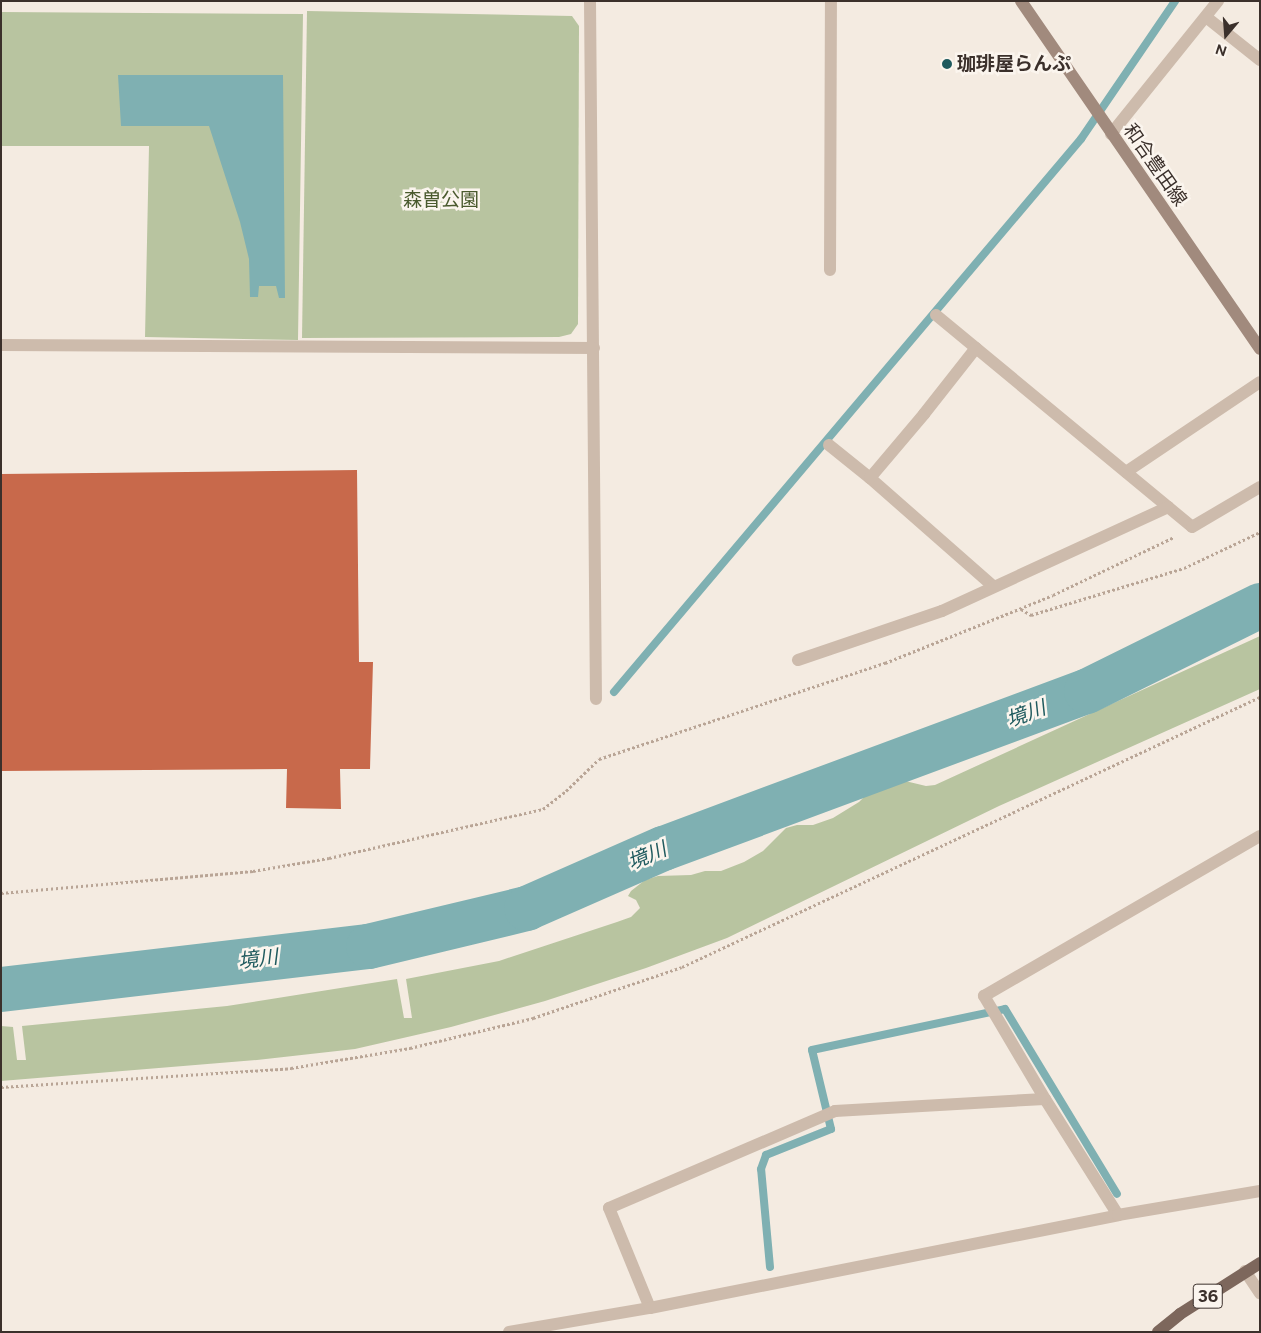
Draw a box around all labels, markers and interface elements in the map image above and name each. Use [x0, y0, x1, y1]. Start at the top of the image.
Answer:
north arrow [1201, 10, 1251, 60]
text: N [1213, 40, 1229, 60]
place label: 珈琲屋らんぷ [957, 53, 1071, 75]
marker: 珈琲屋らんぷ [941, 58, 953, 70]
street label: 和合豊田線 [1118, 120, 1192, 210]
park label: 森曽公園 [403, 189, 479, 211]
water label: 境川 [1003, 696, 1049, 732]
water label: 境川 [624, 837, 670, 875]
water label: 境川 [237, 945, 279, 973]
road number: 36 [1192, 1280, 1224, 1312]

